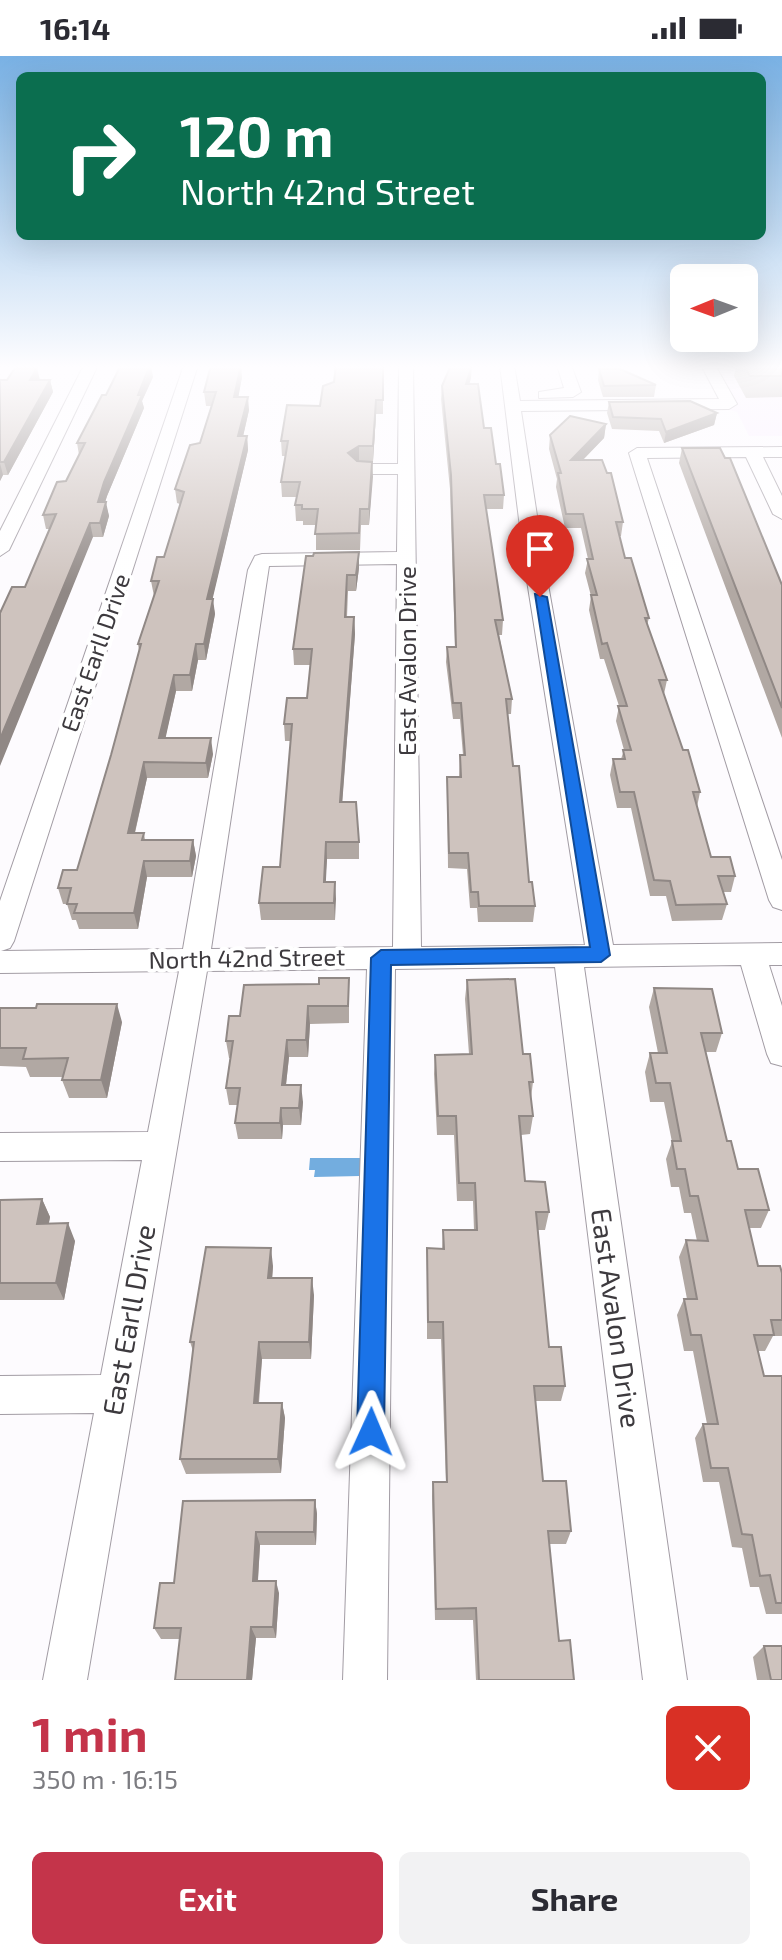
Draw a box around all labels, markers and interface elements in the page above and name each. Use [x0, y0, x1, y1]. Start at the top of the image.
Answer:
text: 16:14 [40, 10, 110, 46]
text: 120 m [180, 101, 334, 168]
icon: right [48, 104, 152, 208]
text: North 42nd Street [180, 169, 475, 212]
north arrow [670, 264, 758, 352]
map controls [670, 264, 758, 352]
pin [506, 515, 574, 597]
icon: arrive [518, 527, 562, 571]
street label: East Avalon Drive [392, 566, 421, 756]
street label: East Earll Drive [54, 570, 135, 735]
street label: North 42nd Street [148, 941, 346, 974]
street label: East Avalon Drive [585, 1206, 649, 1430]
street label: East Earll Drive [95, 1222, 162, 1418]
position arrow [329, 1390, 413, 1474]
text: 1 min [32, 1704, 148, 1762]
button: close [666, 1706, 750, 1790]
text: 350 m · 16:15 [32, 1763, 178, 1794]
button: Exit [32, 1852, 383, 1944]
button: Share [399, 1852, 750, 1944]

